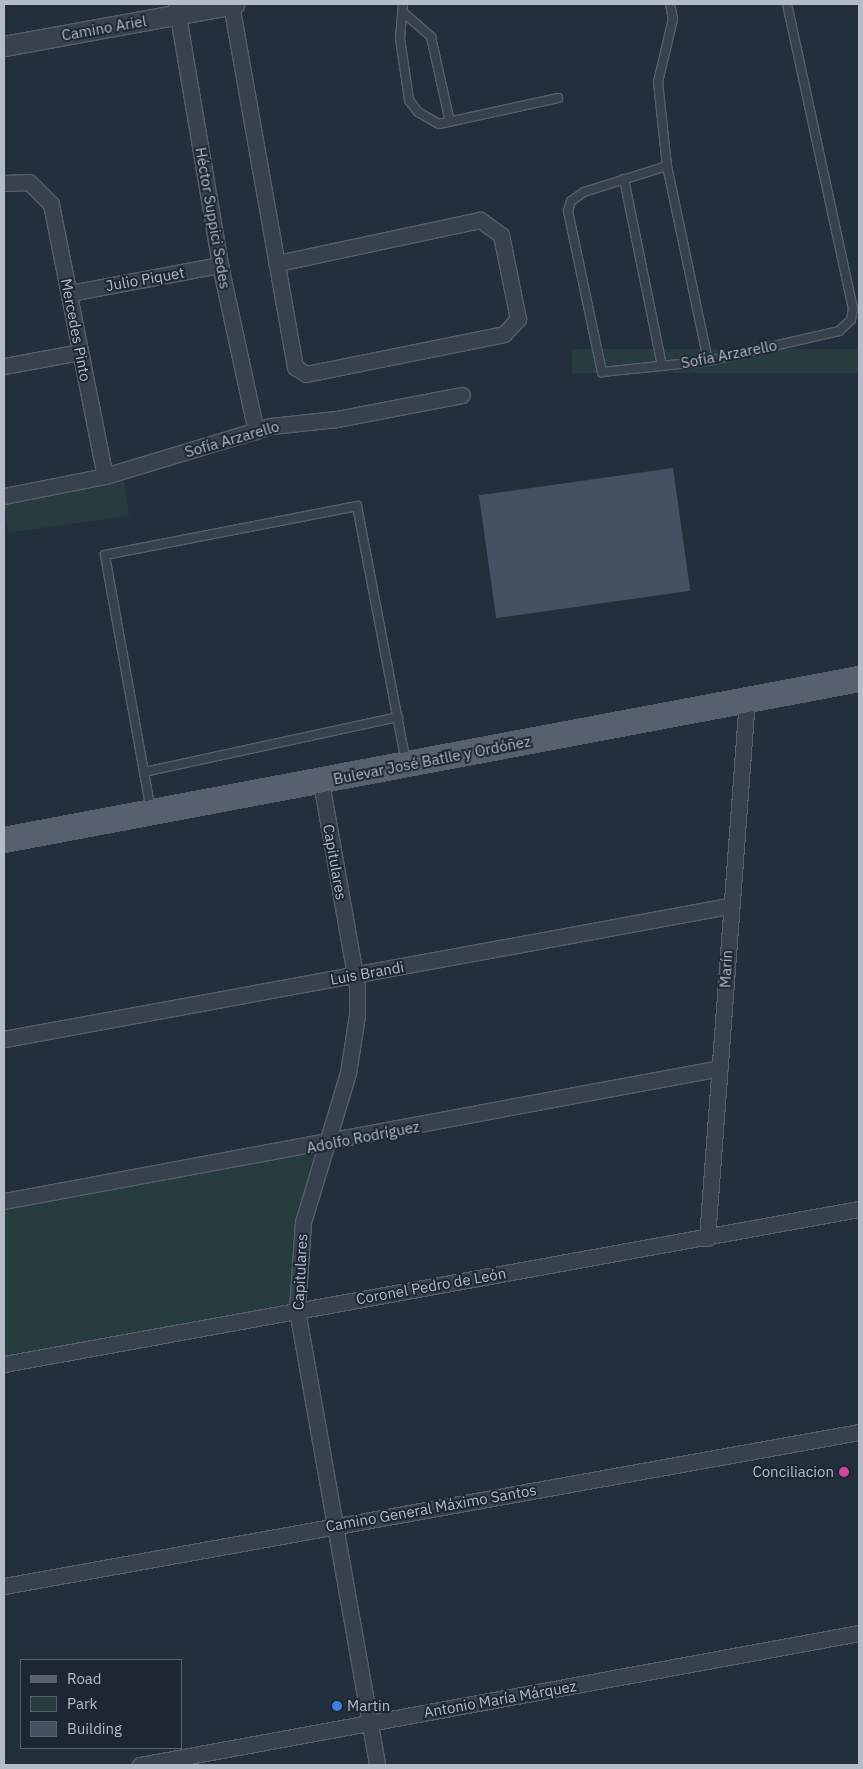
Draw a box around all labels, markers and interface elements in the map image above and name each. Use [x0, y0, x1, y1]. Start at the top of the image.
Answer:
street label: Camino Ariel [60, 12, 148, 44]
street label: Héctor Suppici Sedes [192, 146, 234, 290]
street label: Julio Piquet [104, 263, 186, 295]
street label: Mercedes Pinto [57, 277, 95, 383]
street label: Sofía Arzarello [679, 336, 779, 372]
street label: Sofía Arzarello [183, 417, 281, 461]
street label: Bulevar José Batlle y Ordóñez [332, 732, 532, 788]
street label: Capitulares [319, 823, 351, 901]
street label: Marín [716, 950, 736, 988]
street label: Luis Brandi [329, 958, 405, 988]
street label: Adolfo Rodríguez [305, 1117, 421, 1157]
street label: Capitulares [289, 1233, 311, 1311]
street label: Coronel Pedro de León [355, 1264, 507, 1308]
place label: Conciliacion [752, 1463, 834, 1481]
marker: Conciliacion [838, 1466, 850, 1478]
street label: Camino General Máximo Santos [324, 1481, 538, 1535]
legend [20, 1659, 182, 1749]
text: Road [67, 1669, 102, 1688]
street label: Antonio María Márquez [422, 1677, 578, 1721]
text: Park [67, 1694, 97, 1713]
place label: Martin [347, 1697, 390, 1715]
marker: Martin [331, 1700, 343, 1712]
text: Building [67, 1719, 122, 1738]

